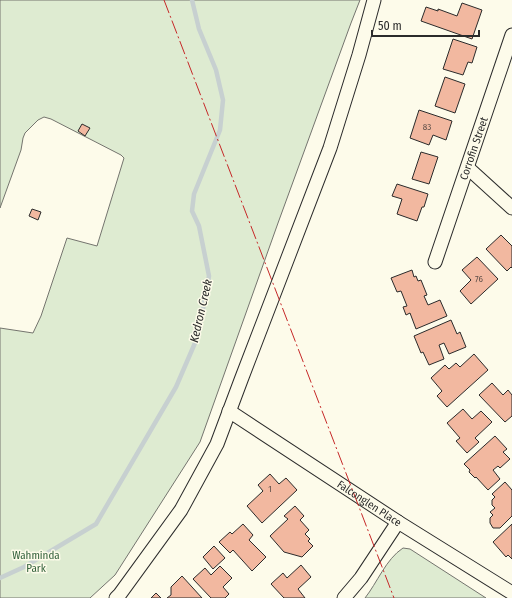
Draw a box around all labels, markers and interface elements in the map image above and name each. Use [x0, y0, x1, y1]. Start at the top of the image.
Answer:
scale bar [372, 12, 479, 38]
text: 50 m [378, 19, 402, 33]
street label: Corrofin Street [457, 115, 490, 182]
house number: 83 [423, 122, 431, 132]
house number: 76 [475, 274, 483, 284]
water label: Kedron Creek [187, 278, 215, 344]
street label: Falconglen Place [335, 477, 404, 529]
house number: 1 [268, 484, 272, 494]
park label: Wahminda Park [12, 549, 60, 575]

